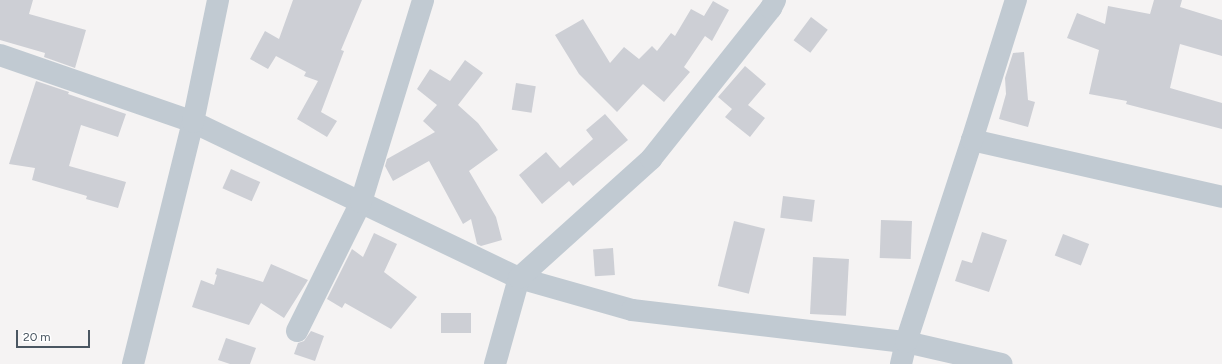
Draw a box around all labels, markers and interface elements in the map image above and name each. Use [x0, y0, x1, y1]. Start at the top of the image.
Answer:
scale bar [18, 322, 92, 348]
text: 20 m [23, 330, 51, 344]

